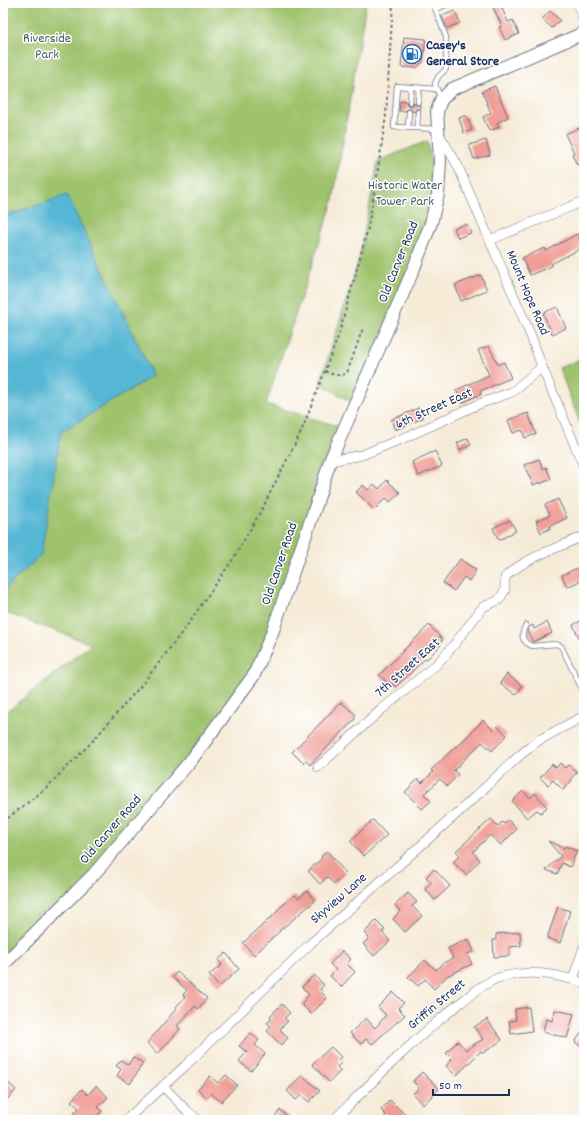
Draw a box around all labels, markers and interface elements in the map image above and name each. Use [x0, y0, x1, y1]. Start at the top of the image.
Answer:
park label: Riverside Park [23, 29, 71, 65]
place label: Casey's General Store [426, 36, 499, 72]
fuel station icon: Casey's General Store [401, 43, 423, 65]
park label: Historic Water Tower Park [368, 176, 443, 212]
street label: Old Carver Road [374, 218, 424, 306]
street label: Mount Hope Road [500, 247, 554, 339]
street label: 6th Street East [392, 383, 476, 435]
street label: Old Carver Road [256, 520, 304, 608]
street label: 7th Street East [371, 633, 445, 703]
street label: Old Carver Road [75, 791, 147, 869]
street label: Skyview Lane [306, 869, 372, 929]
street label: Griffin Street [404, 975, 470, 1035]
scale bar [433, 1071, 509, 1097]
text: 50 m [439, 1078, 462, 1095]

